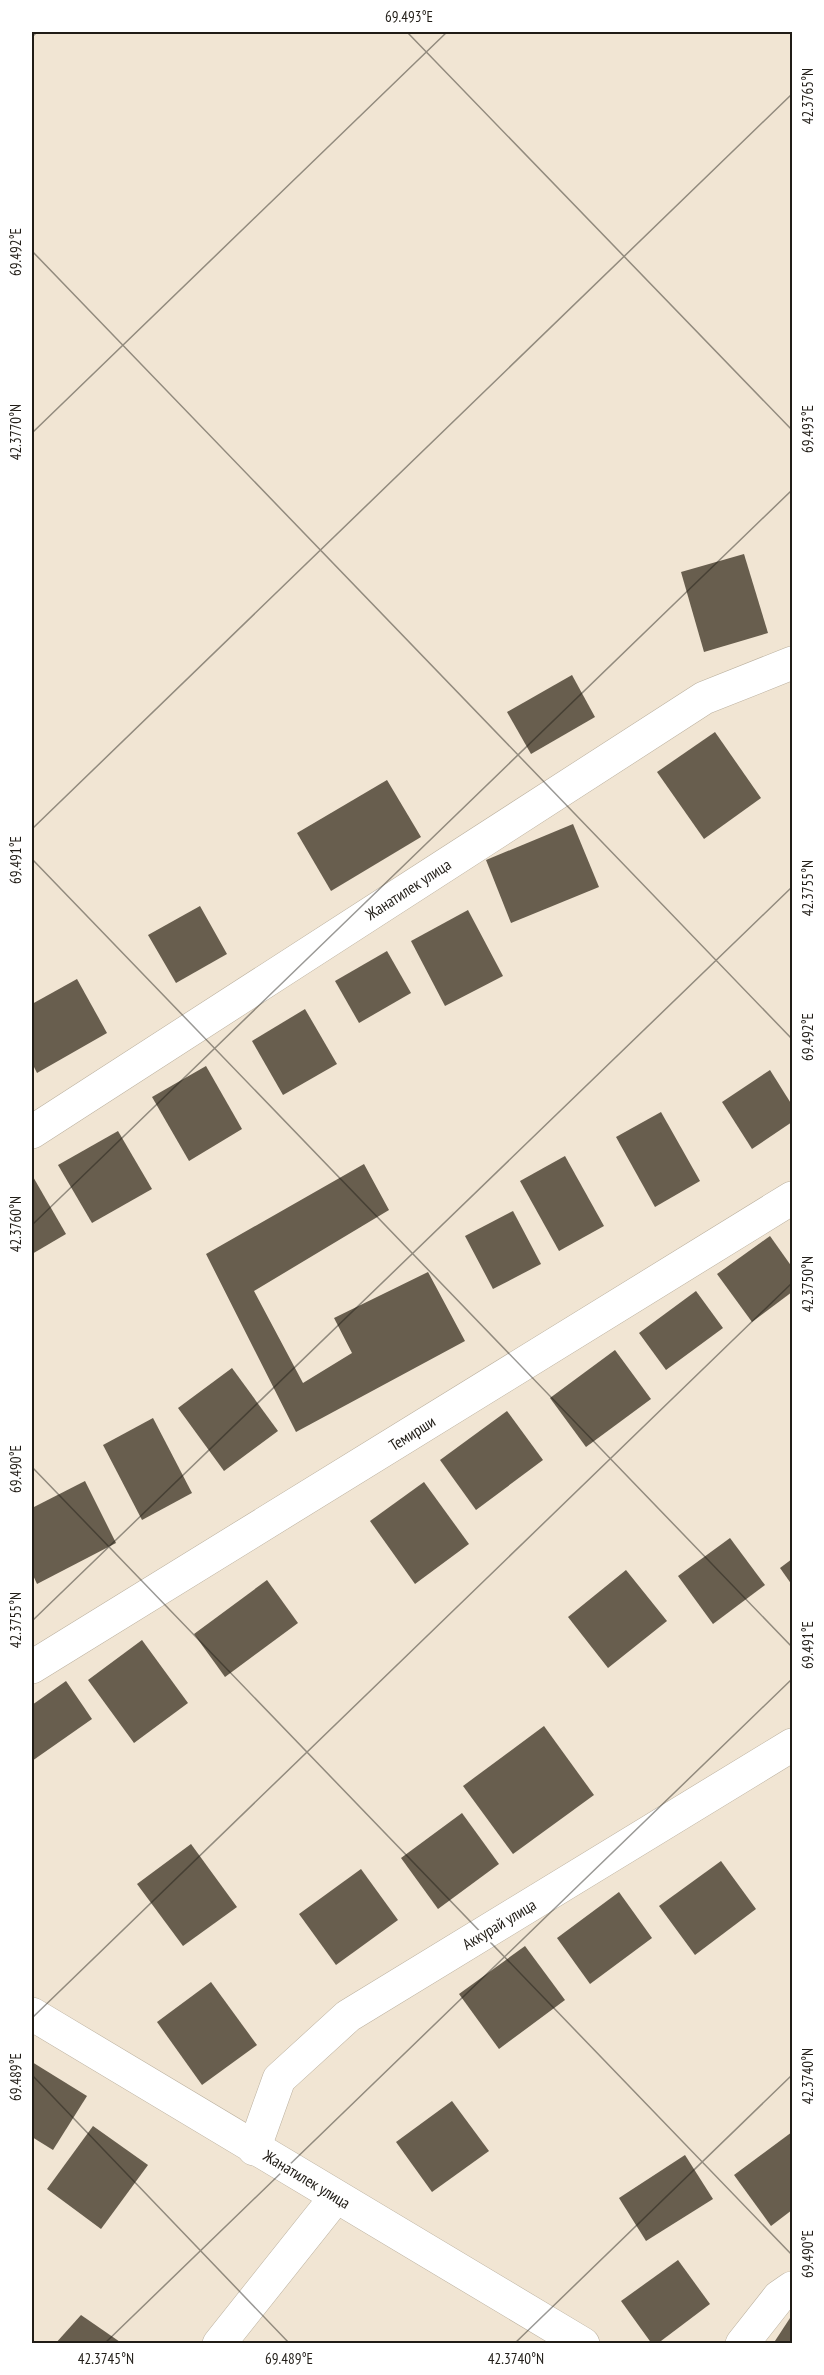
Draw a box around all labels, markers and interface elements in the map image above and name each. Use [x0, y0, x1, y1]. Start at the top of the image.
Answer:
text: 69.493°E [385, 7, 433, 26]
text: 42.3765°N [798, 68, 817, 124]
text: 69.492°E [6, 228, 25, 276]
text: 42.3770°N [6, 404, 25, 460]
text: 69.493°E [798, 405, 817, 453]
text: 69.491°E [6, 836, 25, 884]
street label: Жанатилек улица [361, 854, 454, 925]
text: 42.3755°N [798, 860, 817, 916]
text: 69.492°E [798, 1013, 817, 1061]
text: 42.3760°N [6, 1196, 25, 1252]
text: 42.3750°N [798, 1256, 817, 1312]
street label: Темирши [385, 1411, 439, 1455]
text: 69.490°E [6, 1445, 25, 1493]
text: 42.3755°N [6, 1592, 25, 1648]
text: 69.491°E [798, 1621, 817, 1669]
street label: Аккурай улица [458, 1894, 540, 1954]
text: 42.3740°N [798, 2048, 817, 2104]
text: 69.489°E [6, 2053, 25, 2101]
street label: Жанатилек улица [259, 2145, 354, 2213]
text: 69.490°E [798, 2230, 817, 2278]
text: 42.3745°N [78, 2349, 134, 2368]
text: 69.489°E [265, 2349, 313, 2368]
text: 42.3740°N [488, 2349, 544, 2368]

